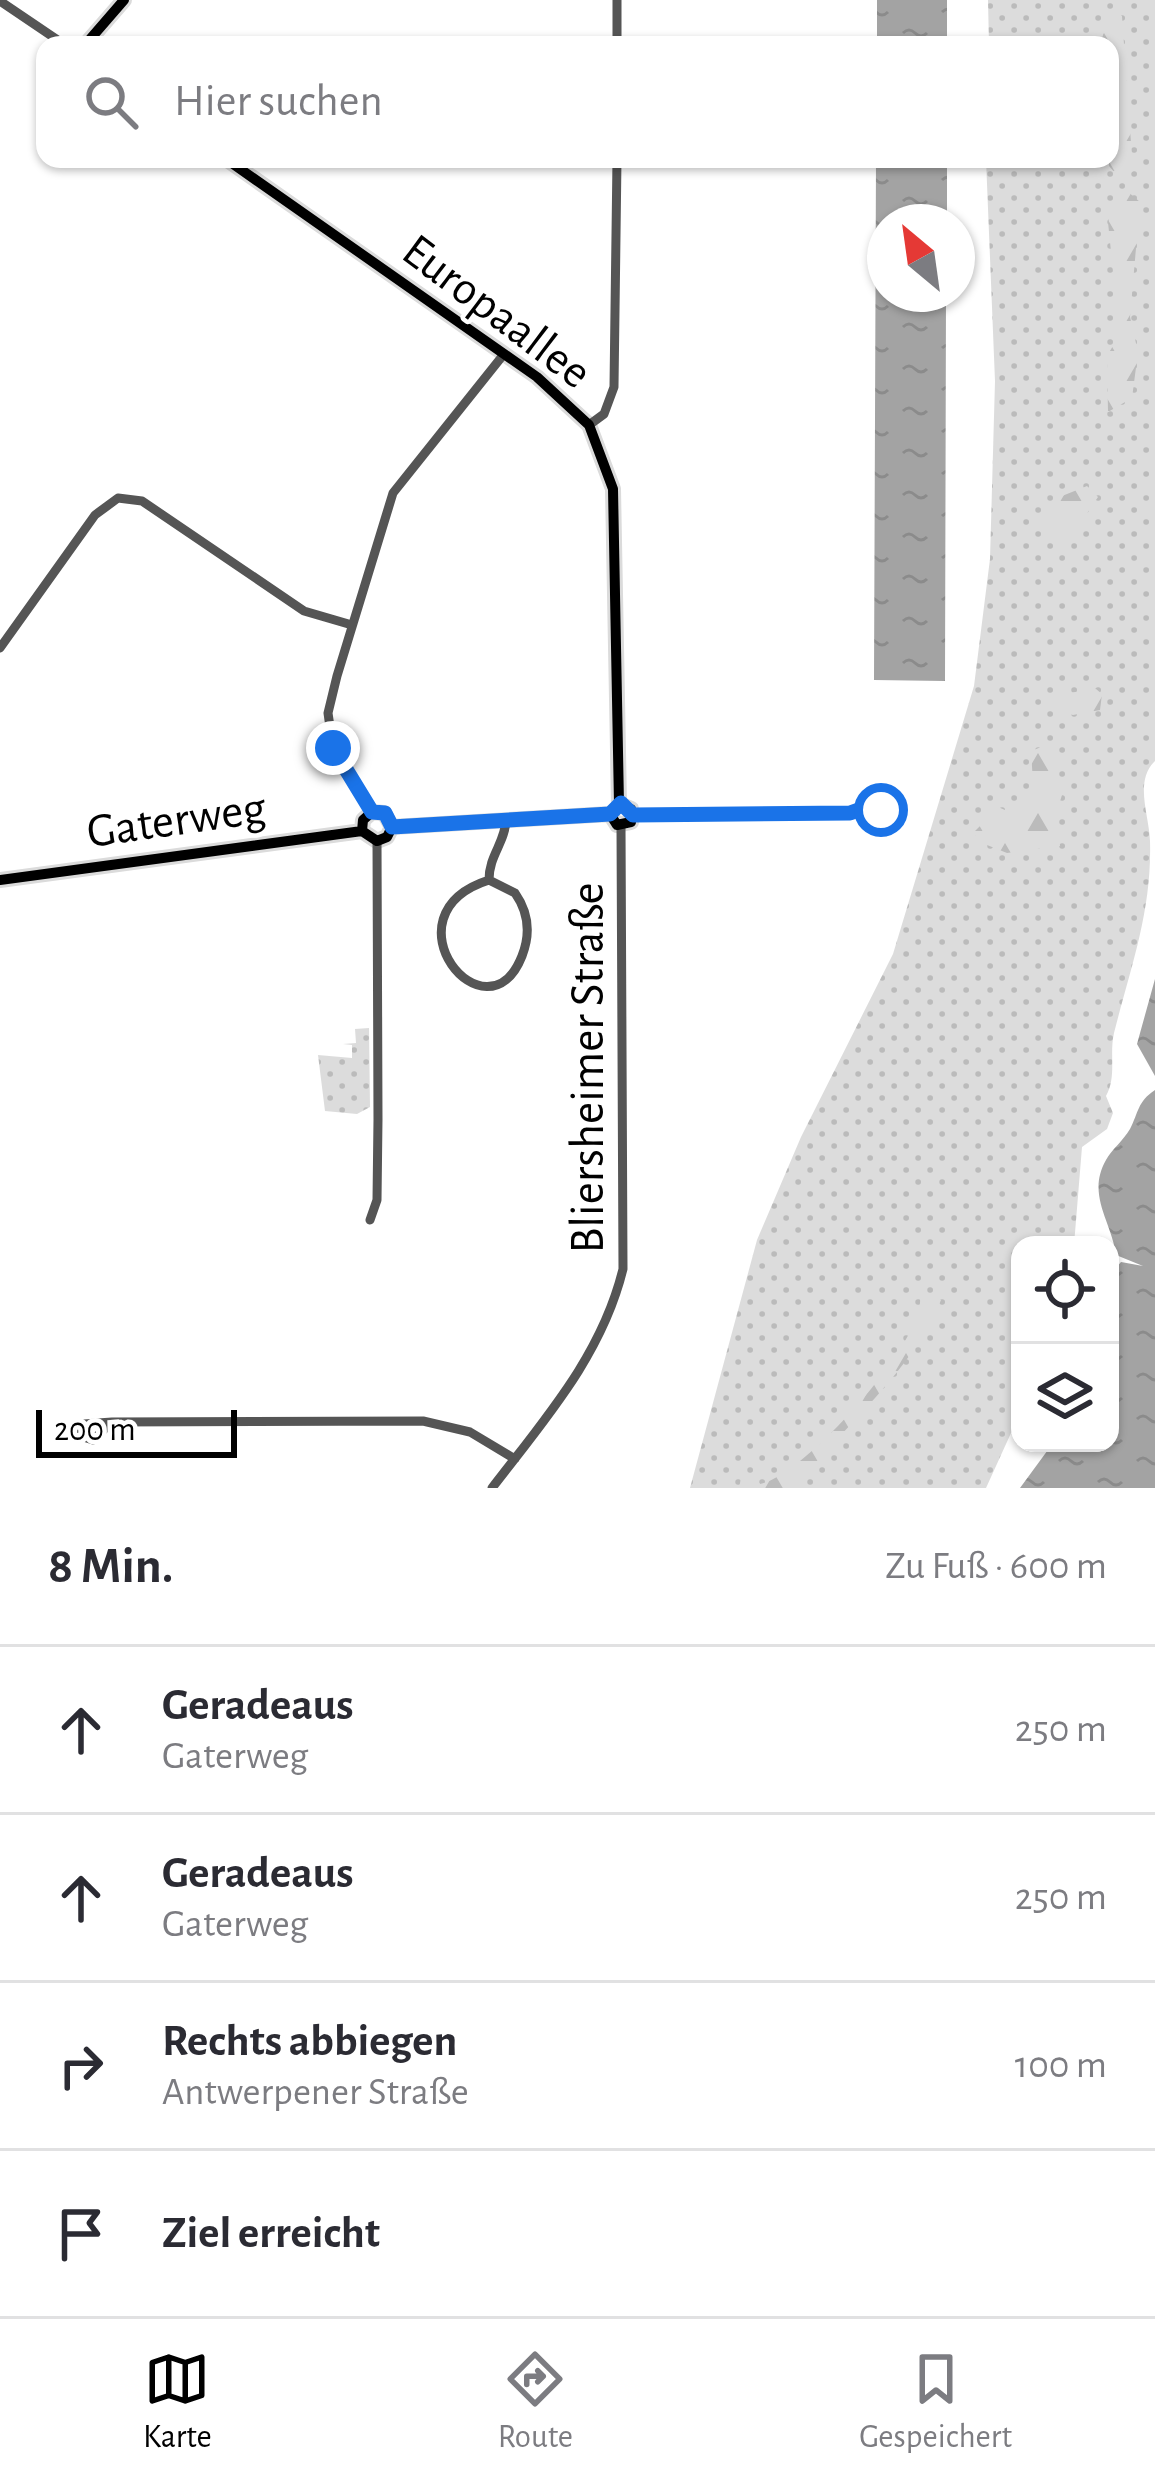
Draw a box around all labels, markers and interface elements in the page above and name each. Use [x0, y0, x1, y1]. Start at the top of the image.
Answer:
search box [36, 36, 1119, 168]
icon: search [78, 69, 144, 135]
text: Hier suchen [174, 79, 383, 124]
north arrow [867, 204, 975, 312]
street label: Europaallee [393, 226, 599, 398]
route end [306, 721, 360, 775]
route start [854, 783, 908, 837]
street label: Gaterweg [84, 785, 270, 857]
street label: Bliersheimer Straße [565, 882, 613, 1254]
map controls [1011, 1236, 1119, 1452]
button: locate [1011, 1236, 1119, 1344]
button: layers [1011, 1344, 1119, 1452]
scale bar [36, 1404, 237, 1457]
text: 200 m [54, 1414, 136, 1447]
text: 8 Min. [48, 1541, 173, 1592]
text: Zu Fuß · 600 m [885, 1547, 1107, 1586]
text: Geradeaus [162, 1683, 354, 1728]
icon: ahead [48, 1697, 114, 1763]
text: 250 m [1015, 1710, 1107, 1749]
text: Gaterweg [162, 1737, 308, 1776]
text: Geradeaus [162, 1851, 354, 1896]
icon: ahead [48, 1865, 114, 1931]
text: 250 m [1015, 1878, 1107, 1917]
text: Gaterweg [162, 1905, 308, 1944]
text: Rechts abbiegen [162, 2019, 457, 2064]
icon: right [48, 2033, 114, 2099]
text: 100 m [1015, 2046, 1107, 2085]
text: Antwerpener Straße [162, 2073, 469, 2112]
icon: arrive [48, 2201, 114, 2267]
text: Ziel erreicht [162, 2211, 380, 2256]
tab: Karte [143, 2346, 212, 2458]
tab: Route [498, 2346, 573, 2458]
tab: Gespeichert [859, 2346, 1012, 2458]

